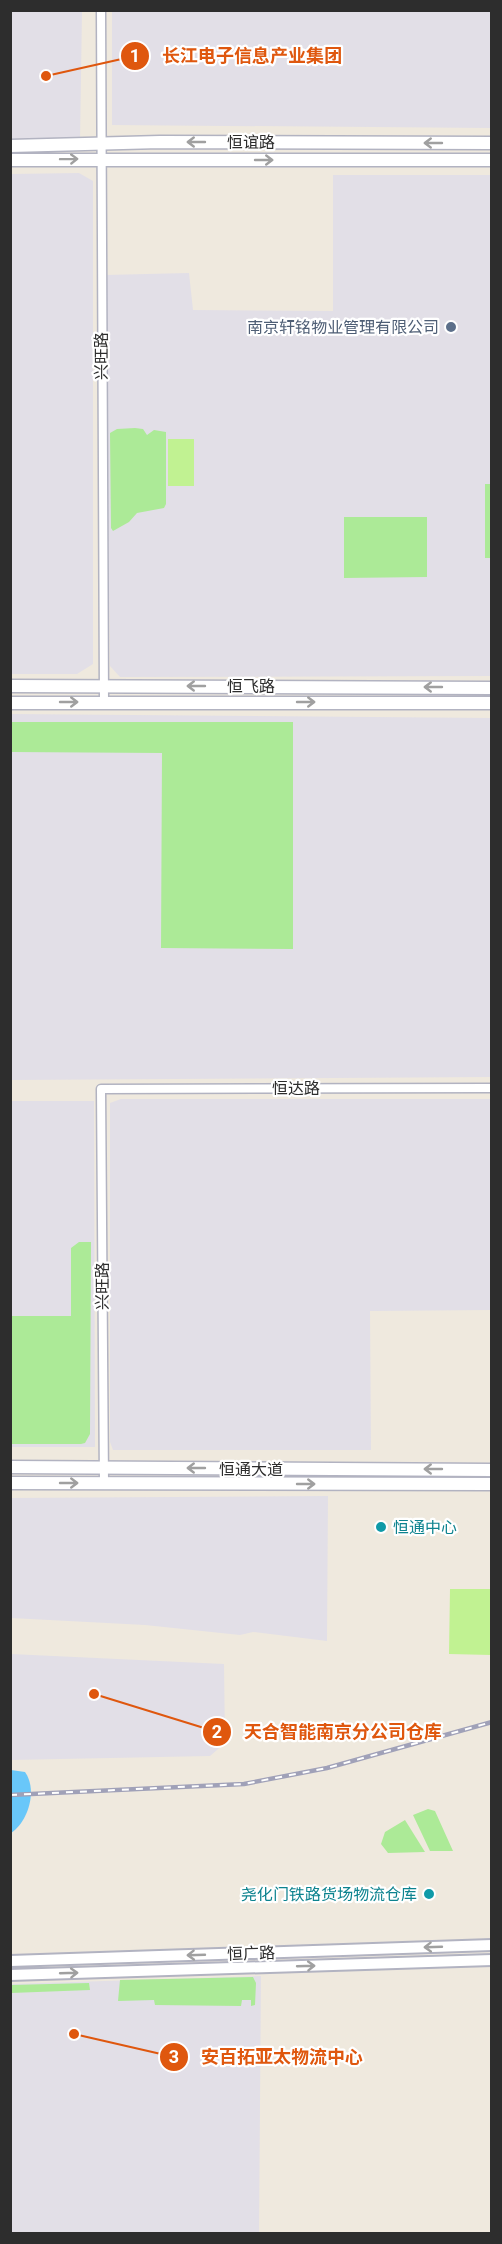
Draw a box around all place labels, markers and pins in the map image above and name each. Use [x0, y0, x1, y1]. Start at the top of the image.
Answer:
callout: 长江电子信息产业集团 [120, 38, 354, 74]
place label: 南京轩铭物业管理有限公司 [247, 318, 439, 337]
marker: 南京轩铭物业管理有限公司 [444, 320, 458, 334]
place label: 恒通中心 [393, 1518, 457, 1537]
marker: 恒通中心 [374, 1520, 388, 1534]
callout: 天合智能南京分公司仓库 [202, 1714, 454, 1750]
place label: 尧化门铁路货场物流仓库 [241, 1885, 417, 1904]
marker: 尧化门铁路货场物流仓库 [422, 1887, 436, 1901]
callout: 安百拓亚太物流中心 [159, 2039, 375, 2075]

